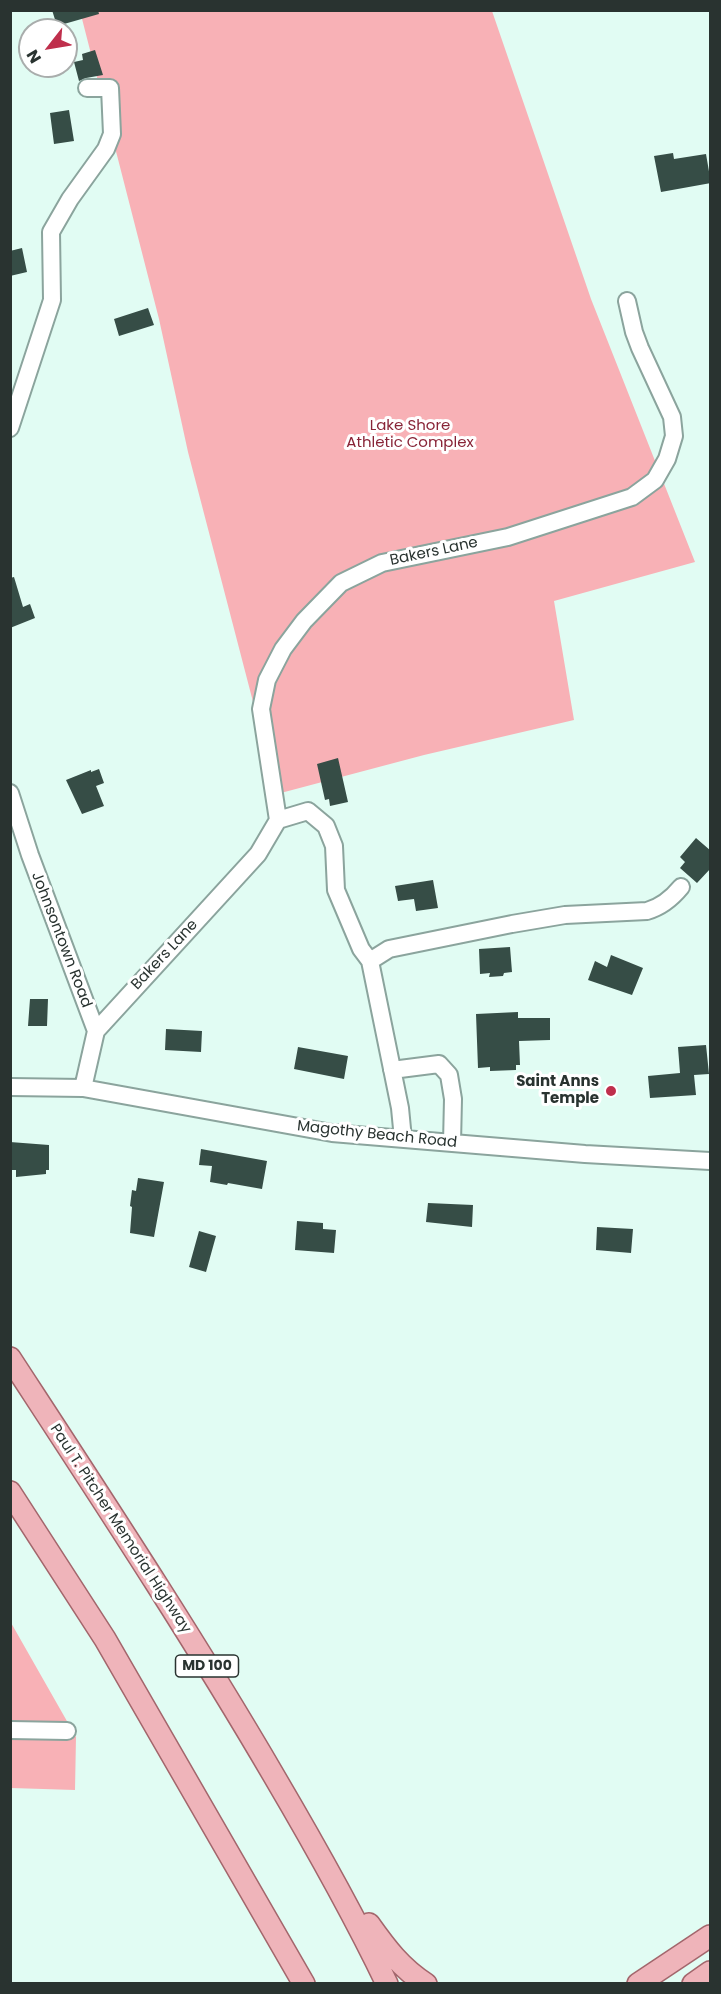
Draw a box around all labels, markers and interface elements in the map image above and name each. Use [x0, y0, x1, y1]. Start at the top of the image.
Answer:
north arrow [18, 18, 78, 78]
text: N [21, 45, 47, 68]
park label: Lake Shore Athletic Complex [346, 417, 474, 452]
street label: Bakers Lane [388, 534, 480, 570]
street label: Johnsontown Road [27, 870, 95, 1010]
street label: Bakers Lane [128, 916, 202, 994]
place label: Saint Anns Temple [516, 1073, 599, 1108]
marker: Saint Anns Temple [604, 1084, 618, 1098]
street label: Magothy Beach Road [296, 1118, 458, 1152]
street label: Paul T. Pitcher Memorial Highway [45, 1421, 195, 1637]
road number: MD 100 [176, 1655, 238, 1677]

